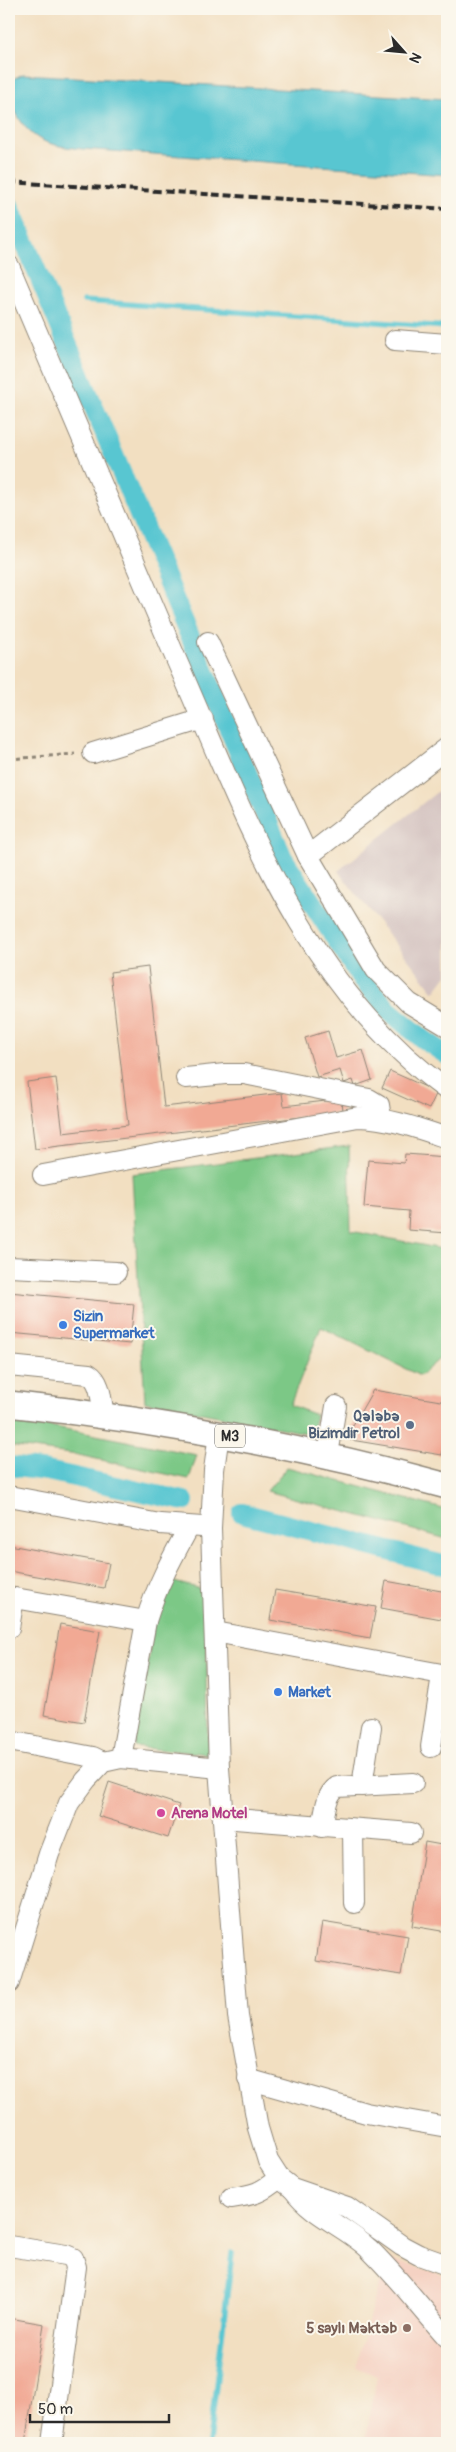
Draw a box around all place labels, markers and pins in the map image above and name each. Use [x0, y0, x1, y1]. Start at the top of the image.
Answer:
place label: Sizin Supermarket [73, 1307, 155, 1343]
marker: Sizin Supermarket [57, 1319, 69, 1331]
place label: Qələbə Bizimdir Petrol [308, 1407, 400, 1443]
marker: Qələbə Bizimdir Petrol [404, 1419, 416, 1431]
place label: Market [288, 1683, 332, 1702]
marker: Market [272, 1686, 284, 1698]
place label: Arena Motel [171, 1804, 247, 1823]
marker: Arena Motel [155, 1807, 167, 1819]
place label: 5 saylı Məktəb [306, 2319, 397, 2338]
marker: 5 saylı Məktəb [401, 2322, 413, 2334]

